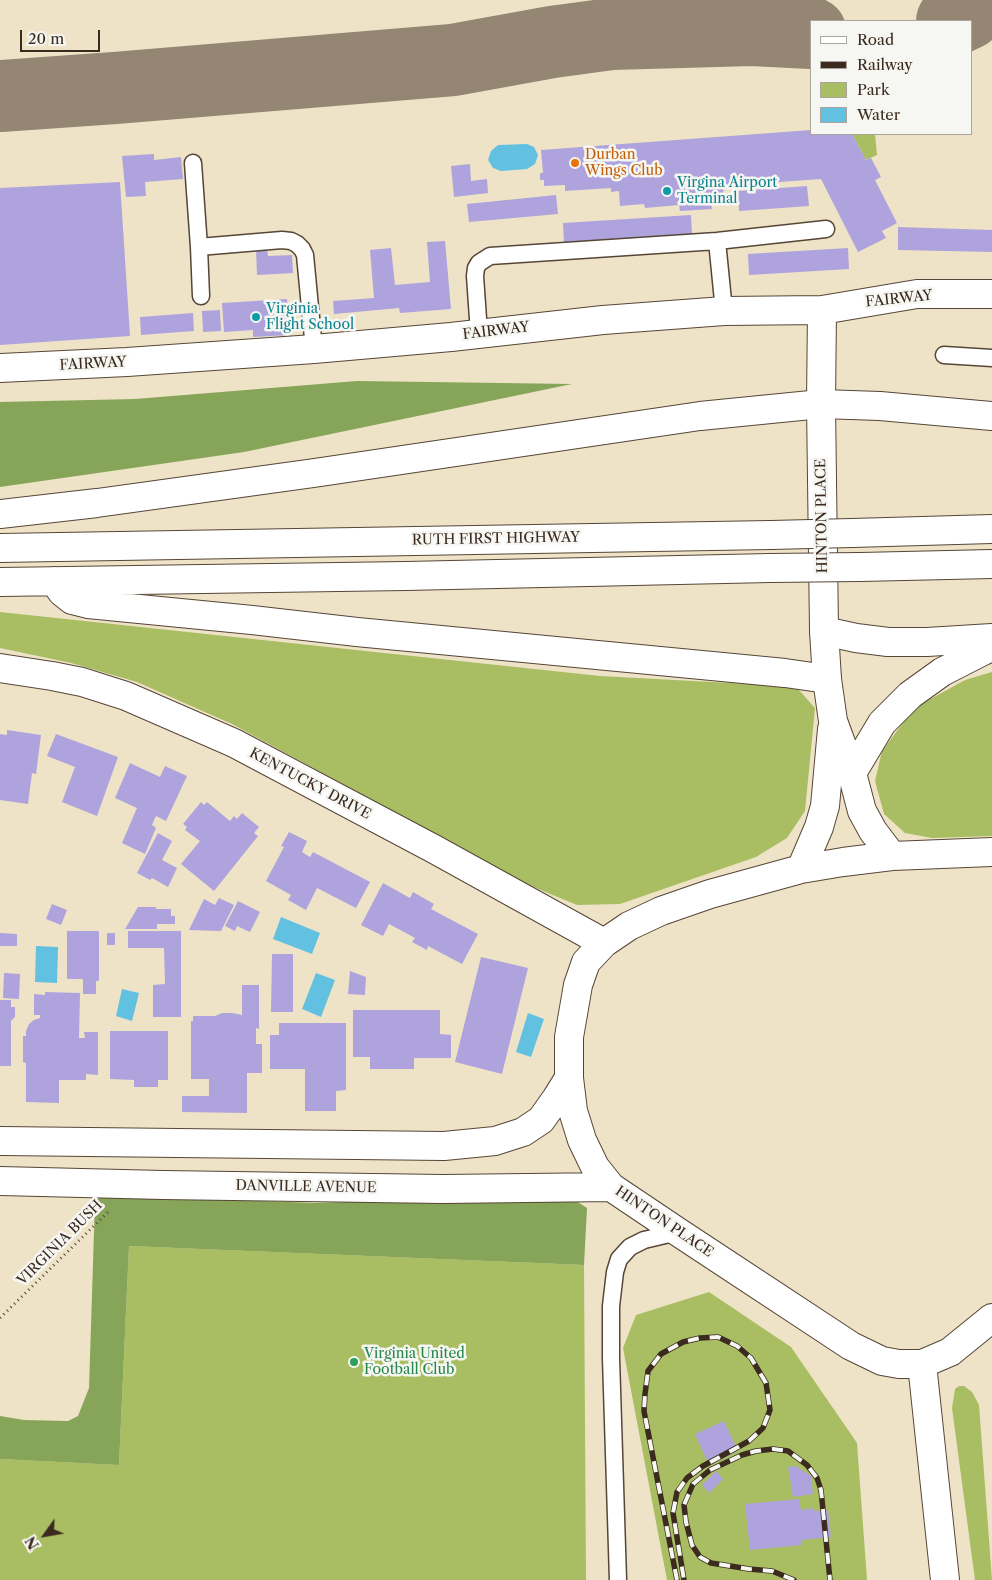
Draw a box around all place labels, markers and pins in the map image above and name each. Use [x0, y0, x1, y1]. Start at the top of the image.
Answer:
place label: Durban Wings Club [585, 147, 663, 180]
marker: Durban Wings Club [569, 157, 581, 169]
place label: Virgina Airport Terminal [677, 175, 777, 208]
marker: Virgina Airport Terminal [661, 185, 673, 197]
place label: Virginia Flight School [266, 301, 354, 334]
marker: Virginia Flight School [250, 311, 262, 323]
place label: Virginia United Football Club [364, 1346, 465, 1378]
marker: Virginia United Football Club [348, 1356, 360, 1368]

